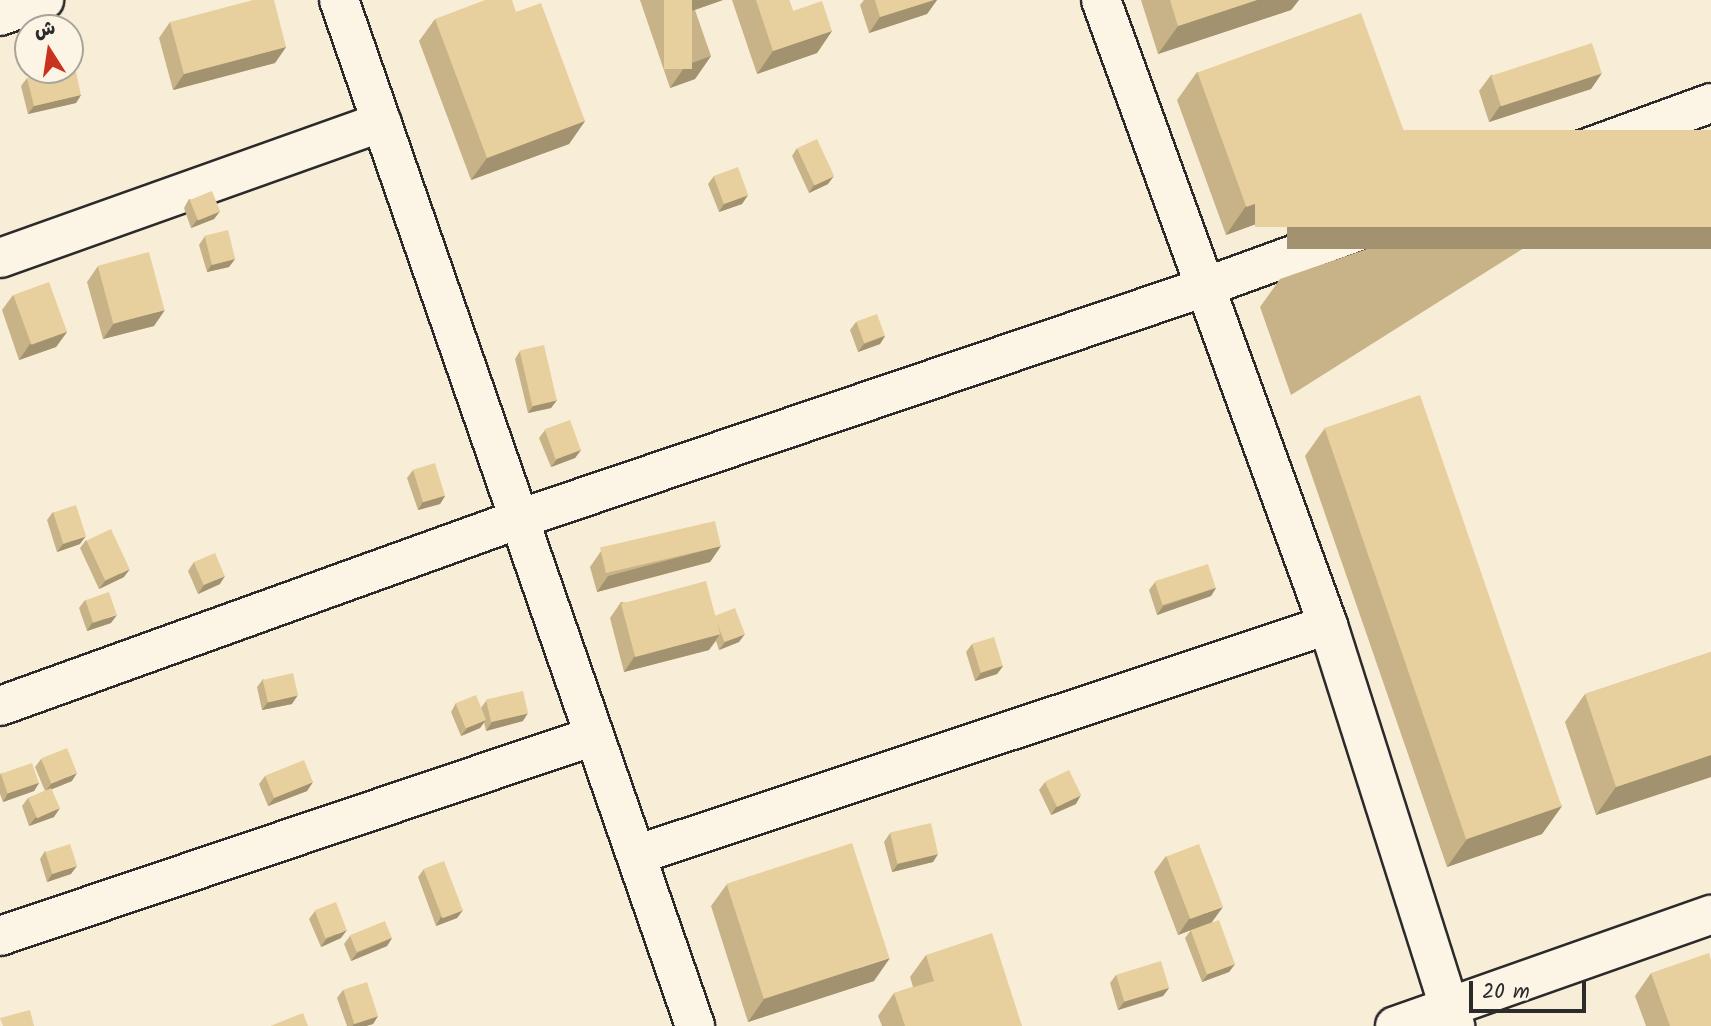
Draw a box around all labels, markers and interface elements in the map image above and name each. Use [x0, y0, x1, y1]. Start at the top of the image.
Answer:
north arrow [14, 14, 84, 84]
text: ش [32, 14, 58, 47]
scale bar [1473, 967, 1590, 1011]
text: 20 m [1482, 976, 1530, 1009]

